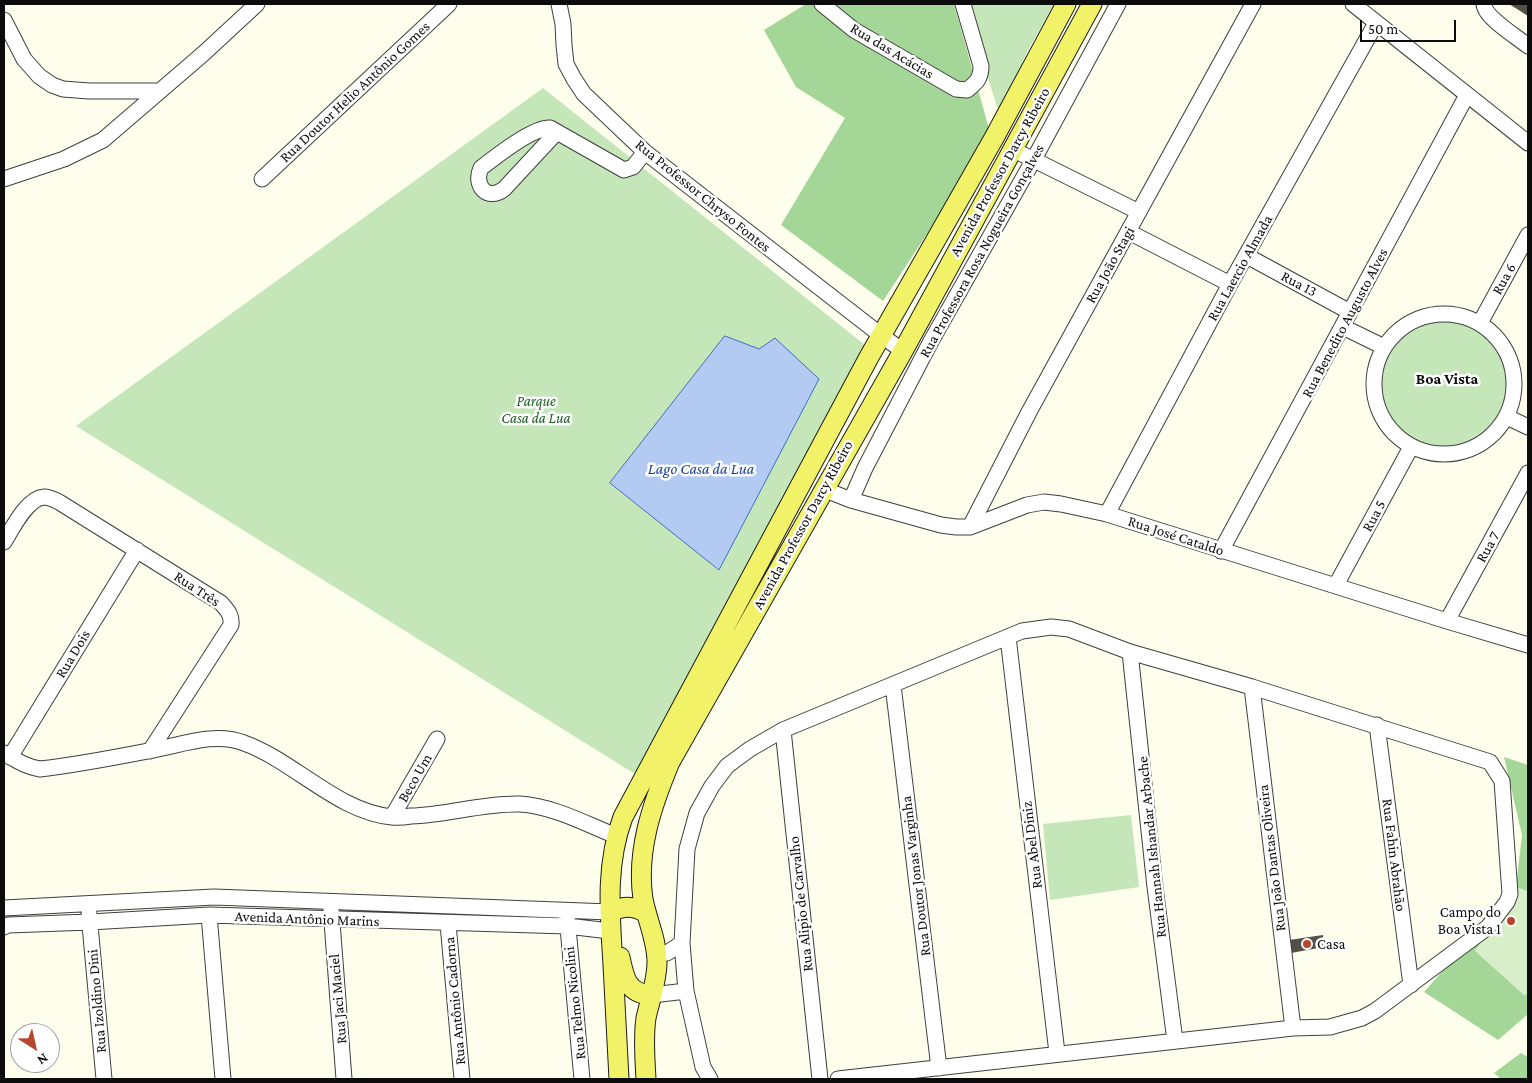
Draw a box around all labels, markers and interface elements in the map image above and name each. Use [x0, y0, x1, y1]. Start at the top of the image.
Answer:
scale bar [1362, 10, 1458, 42]
street label: Rua Doutor Helio Antônio Gomes [276, 18, 434, 166]
street label: Rua das Acácias [847, 19, 937, 83]
text: 50 m [1368, 21, 1398, 37]
street label: Avenida Professor Darcy Ribeiro [946, 84, 1054, 260]
street label: Rua Professor Chryso Fontes [632, 136, 774, 256]
street label: Rua Professora Rosa Nogueira Gonçalves [916, 141, 1048, 361]
street label: Rua Laercio Almada [1203, 212, 1277, 324]
street label: Rua João Stagi [1082, 223, 1138, 307]
street label: Rua Benedito Augusto Alves [1298, 245, 1392, 401]
street label: Rua 6 [1488, 260, 1520, 298]
street label: Rua 13 [1278, 267, 1320, 301]
district label: Boa Vista [1416, 369, 1478, 389]
park label: Parque Casa da Lua [501, 392, 571, 427]
street label: Avenida Professor Darcy Ribeiro [749, 437, 857, 613]
water label: Lago Casa da Lua [648, 459, 754, 479]
street label: Rua 5 [1358, 497, 1390, 535]
street label: Rua José Cataldo [1126, 512, 1226, 560]
street label: Rua 7 [1472, 528, 1504, 566]
street label: Rua Três [171, 567, 223, 611]
street label: Rua Dois [52, 627, 94, 681]
street label: Beco Um [394, 751, 436, 805]
street label: Rua Hannah Ishandar Arbache [1134, 755, 1170, 939]
street label: Rua João Dantas Oliveira [1254, 784, 1290, 932]
street label: Rua Doutor Jonas Varginha [897, 795, 935, 957]
street label: Rua Fahin Abrahão [1378, 798, 1410, 912]
street label: Rua Abel Diniz [1018, 800, 1046, 890]
street label: Rua Alipio de Carvalho [785, 836, 817, 972]
place label: Campo do Boa Vista 1 [1438, 903, 1501, 938]
street label: Avenida Antônio Marins [234, 907, 380, 931]
marker: Campo do Boa Vista 1 [1505, 915, 1517, 927]
place label: Casa [1317, 935, 1346, 953]
street label: Rua Antônio Cadorna [440, 936, 470, 1066]
marker: Casa [1301, 938, 1313, 950]
street label: Rua Telmo Nicolini [560, 946, 590, 1060]
street label: Rua Izoldino Dini [83, 948, 111, 1054]
street label: Rua Jaci Maciel [325, 953, 351, 1045]
north arrow [10, 1023, 60, 1073]
text: N [35, 1050, 52, 1069]

